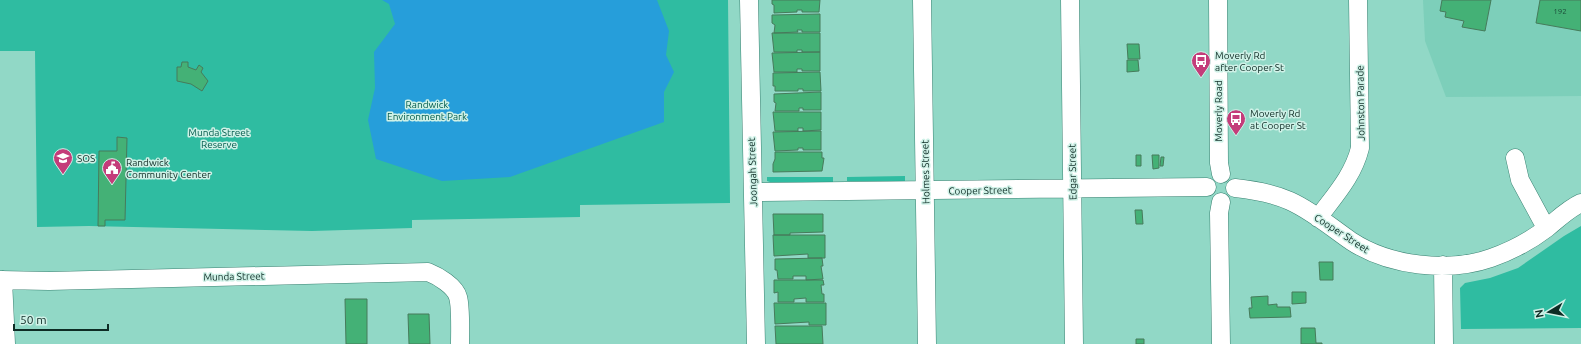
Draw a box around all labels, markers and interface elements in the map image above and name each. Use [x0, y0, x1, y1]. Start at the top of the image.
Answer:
house number: 192 [1553, 7, 1567, 16]
bus stop icon: Moverly Rd after Cooper St [1190, 50, 1212, 78]
place label: Moverly Rd after Cooper St [1215, 50, 1284, 73]
street label: Johnston Parade [1354, 65, 1367, 141]
street label: Moverly Road [1213, 80, 1224, 142]
park label: Randwick Environment Park [387, 99, 467, 122]
bus stop icon: Moverly Rd at Cooper St [1225, 108, 1247, 136]
place label: Moverly Rd at Cooper St [1250, 108, 1306, 131]
park label: Munda Street Reserve [188, 127, 250, 150]
street label: Joongah Street [746, 137, 759, 207]
street label: Holmes Street [919, 140, 932, 204]
street label: Edgar Street [1067, 144, 1078, 200]
school or university icon: SOS [52, 147, 74, 175]
place label: SOS [77, 153, 95, 164]
public building icon: Randwick Community Center [101, 157, 123, 185]
place label: Randwick Community Center [126, 157, 211, 180]
street label: Cooper Street [948, 184, 1012, 197]
street label: Cooper Street [1312, 212, 1371, 255]
street label: Munda Street [203, 270, 265, 283]
north arrow [1529, 292, 1569, 332]
scale bar [14, 306, 108, 332]
text: N [1533, 309, 1546, 319]
text: 50 m [20, 313, 47, 326]

